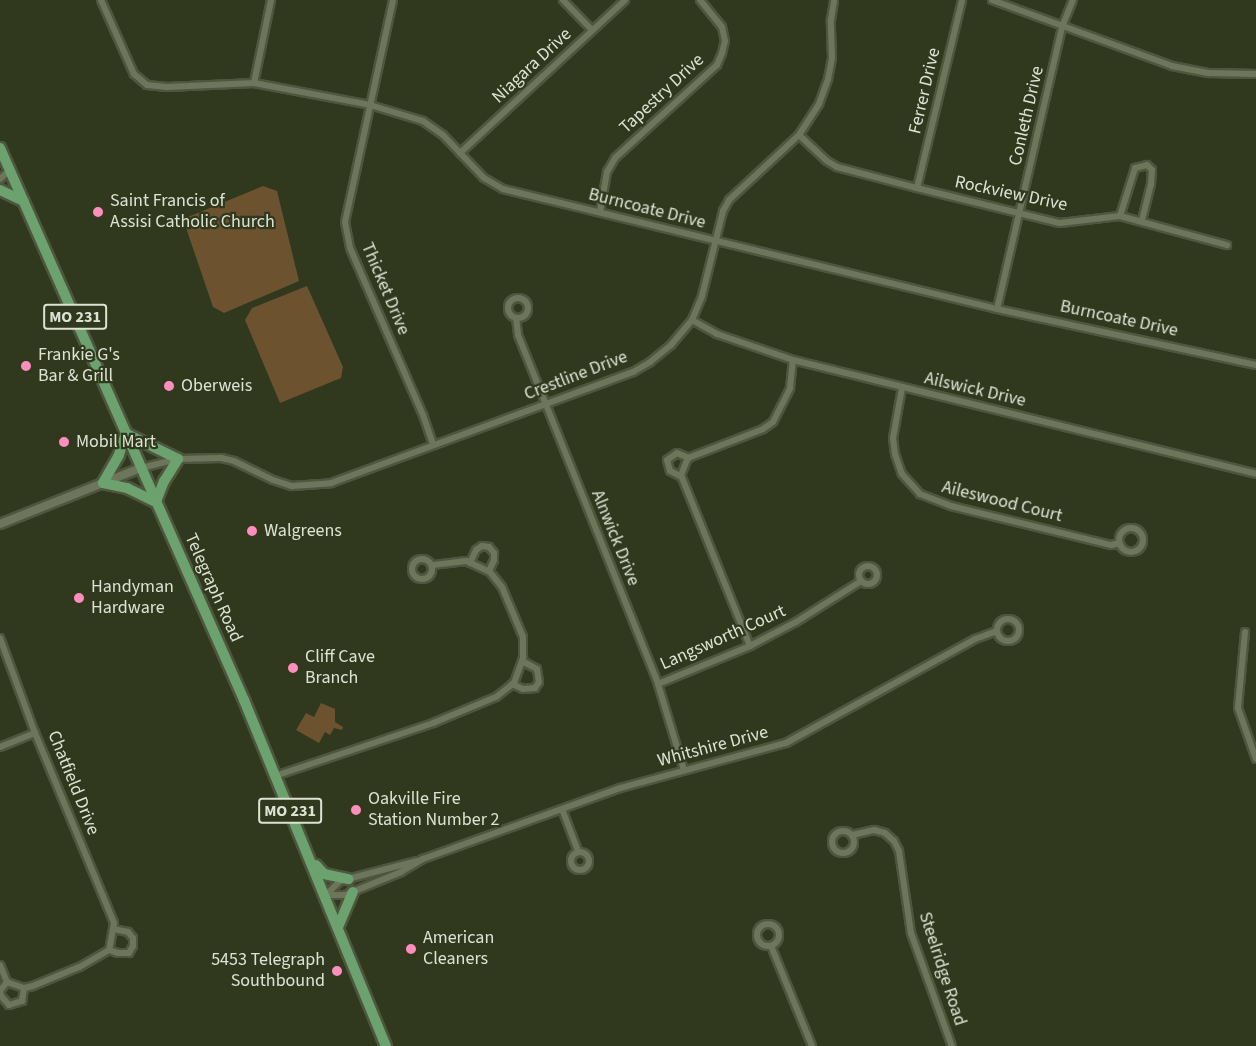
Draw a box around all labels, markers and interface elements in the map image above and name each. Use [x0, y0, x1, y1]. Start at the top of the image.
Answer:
street label: Niagara Drive [488, 24, 576, 108]
street label: Ferrer Drive [905, 46, 945, 136]
street label: Tapestry Drive [615, 50, 709, 138]
street label: Conleth Drive [1005, 64, 1049, 168]
street label: Rockview Drive [953, 172, 1069, 216]
street label: Burncoate Drive [586, 184, 708, 234]
place label: Saint Francis of Assisi Catholic Church [110, 191, 275, 234]
marker: Saint Francis of Assisi Catholic Church [91, 205, 105, 219]
street label: Thicket Drive [356, 240, 414, 338]
street label: Burncoate Drive [1058, 296, 1180, 342]
road number: MO 231 [42, 304, 108, 330]
place label: Frankie G's Bar & Grill [38, 345, 120, 388]
street label: Crestline Drive [521, 346, 631, 406]
marker: Frankie G's Bar & Grill [19, 359, 33, 373]
street label: Ailswick Drive [922, 368, 1028, 412]
place label: Oberweis [181, 375, 252, 397]
marker: Oberweis [162, 379, 176, 393]
place label: Mobil Mart [76, 431, 156, 453]
marker: Mobil Mart [57, 435, 71, 449]
street label: Aileswood Court [940, 477, 1064, 527]
street label: Alnwick Drive [586, 487, 644, 589]
place label: Walgreens [264, 520, 342, 542]
marker: Walgreens [245, 524, 259, 538]
street label: Telegraph Road [179, 530, 247, 646]
place label: Handyman Hardware [91, 577, 174, 620]
marker: Handyman Hardware [72, 591, 86, 605]
street label: Langsworth Court [657, 601, 789, 675]
place label: Cliff Cave Branch [305, 647, 375, 690]
marker: Cliff Cave Branch [286, 661, 300, 675]
street label: Whitshire Drive [655, 722, 771, 772]
street label: Chatfield Drive [42, 728, 104, 838]
place label: Oakville Fire Station Number 2 [368, 789, 499, 832]
road number: MO 231 [257, 798, 323, 824]
marker: Oakville Fire Station Number 2 [349, 803, 363, 817]
street label: Steelridge Road [913, 909, 971, 1029]
place label: American Cleaners [423, 928, 494, 970]
marker: American Cleaners [404, 942, 418, 956]
place label: 5453 Telegraph Southbound [211, 950, 325, 992]
marker: 5453 Telegraph Southbound [330, 964, 344, 978]

